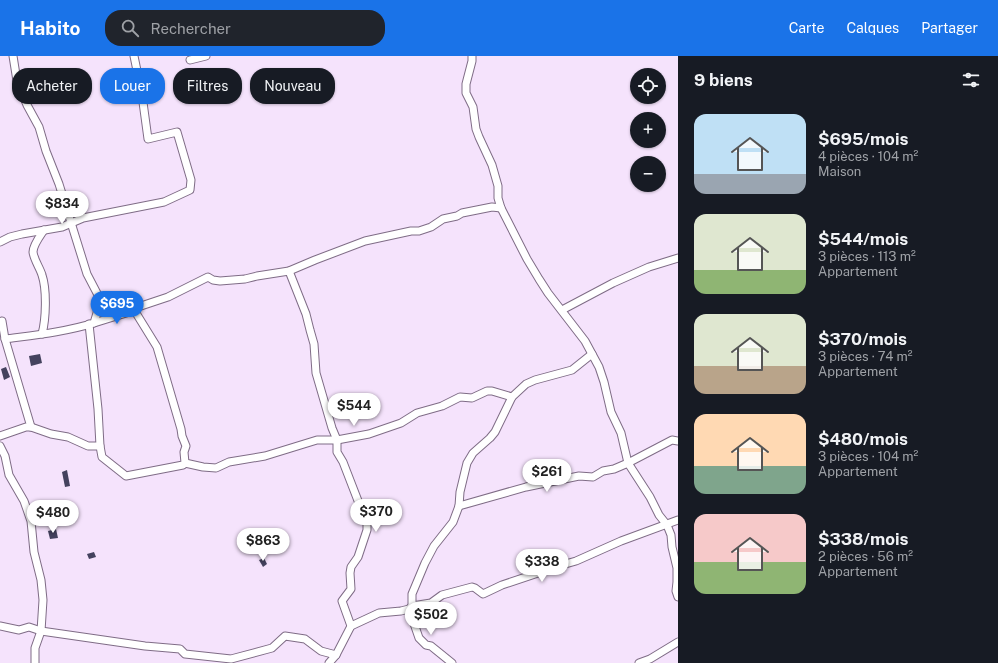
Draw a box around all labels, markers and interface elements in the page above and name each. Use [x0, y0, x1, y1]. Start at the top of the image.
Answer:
search box [105, 10, 385, 46]
text: Habito [20, 17, 81, 39]
icon: search [119, 17, 141, 39]
text: Rechercher [151, 20, 231, 37]
text: Carte [789, 20, 825, 36]
text: Calques [847, 20, 899, 36]
text: Partager [921, 20, 978, 36]
chip: Acheter [12, 68, 92, 104]
chip: Louer [100, 68, 165, 104]
chip: Filtres [173, 68, 242, 104]
chip: Nouveau [250, 68, 335, 104]
map controls [630, 68, 666, 192]
button: locate [630, 68, 666, 104]
icon: filters [960, 69, 982, 91]
text: 9 biens [694, 70, 753, 90]
button: + [630, 112, 666, 148]
text: $695/mois [818, 129, 908, 149]
icon: home [726, 130, 774, 178]
text: 4 pièces · 104 m² [818, 149, 918, 164]
button: − [630, 156, 666, 192]
text: Maison [818, 164, 861, 179]
pin: $834 [38, 191, 86, 225]
text: $834 [45, 196, 79, 211]
text: $544/mois [818, 229, 908, 249]
icon: home [726, 230, 774, 278]
text: 3 pièces · 113 m² [818, 249, 916, 264]
text: Appartement [818, 264, 898, 279]
pin: $695 [93, 291, 141, 325]
text: $695 [100, 296, 134, 311]
text: $370/mois [818, 329, 907, 349]
icon: home [726, 330, 774, 378]
text: 3 pièces · 74 m² [818, 349, 913, 364]
text: Appartement [818, 364, 898, 379]
pin: $544 [330, 393, 378, 427]
text: $544 [337, 398, 371, 413]
text: $480/mois [818, 429, 908, 449]
icon: home [726, 430, 774, 478]
text: 3 pièces · 104 m² [818, 449, 918, 464]
pin: $261 [523, 459, 571, 493]
text: $261 [531, 464, 563, 479]
text: Appartement [818, 464, 898, 479]
pin: $370 [352, 499, 400, 533]
pin: $480 [29, 500, 77, 534]
text: $370 [359, 504, 393, 519]
text: $480 [36, 505, 70, 520]
pin: $863 [239, 528, 287, 562]
text: $338/mois [818, 529, 908, 549]
icon: home [726, 530, 774, 578]
text: $863 [246, 533, 280, 548]
pin: $338 [518, 549, 566, 583]
text: 2 pièces · 56 m² [818, 549, 913, 564]
text: $338 [525, 554, 559, 569]
text: Appartement [818, 564, 898, 579]
pin: $502 [407, 602, 455, 636]
text: $502 [414, 607, 448, 622]

